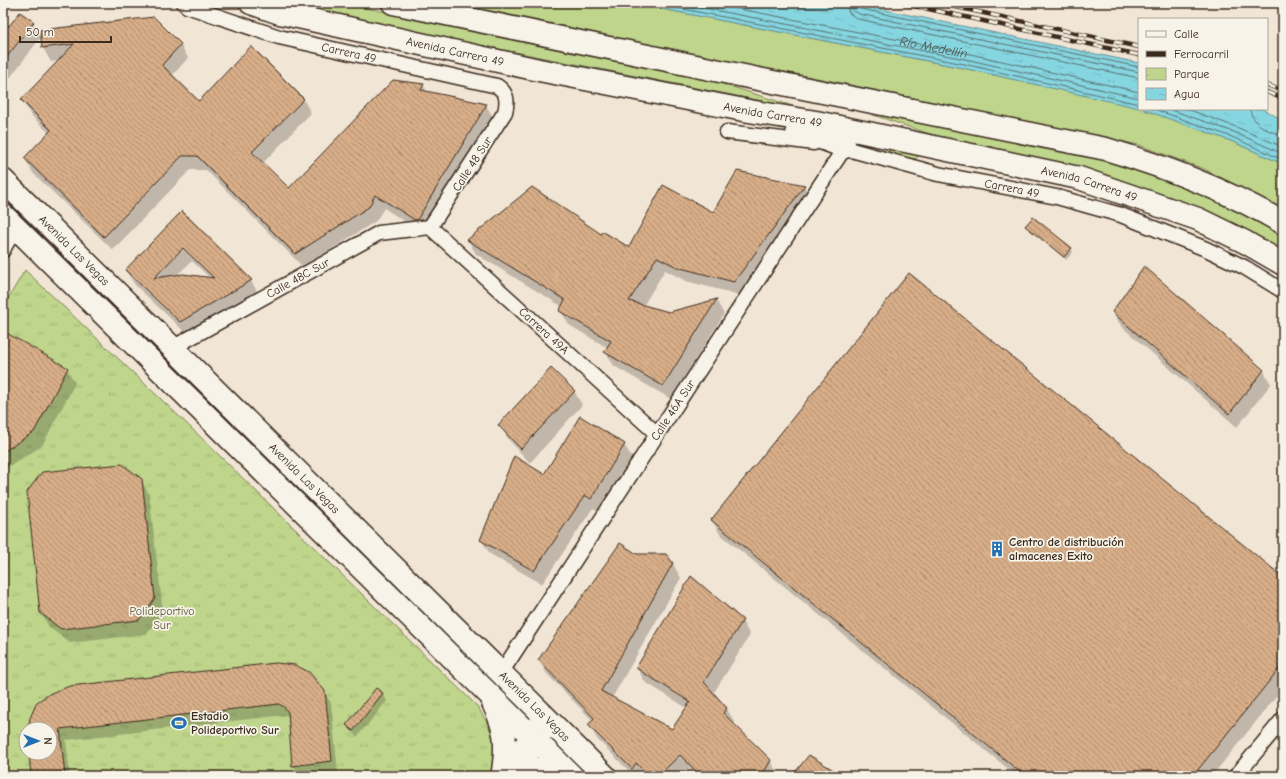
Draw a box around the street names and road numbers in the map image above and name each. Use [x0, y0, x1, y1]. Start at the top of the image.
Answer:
street label: Avenida Carrera 49 [405, 34, 505, 69]
street label: Carrera 49 [320, 40, 378, 66]
street label: Avenida Carrera 49 [722, 99, 823, 130]
street label: Calle 48 Sur [449, 134, 495, 194]
street label: Avenida Carrera 49 [1040, 163, 1139, 205]
street label: Carrera 49 [983, 176, 1041, 200]
street label: Avenida Las Vegas [36, 212, 112, 288]
street label: Calle 48C Sur [264, 255, 332, 301]
street label: Carrera 49A [516, 304, 572, 357]
street label: Calle 46A Sur [648, 377, 698, 443]
street label: Avenida Las Vegas [266, 440, 343, 516]
street label: Avenida Las Vegas [496, 668, 573, 744]

